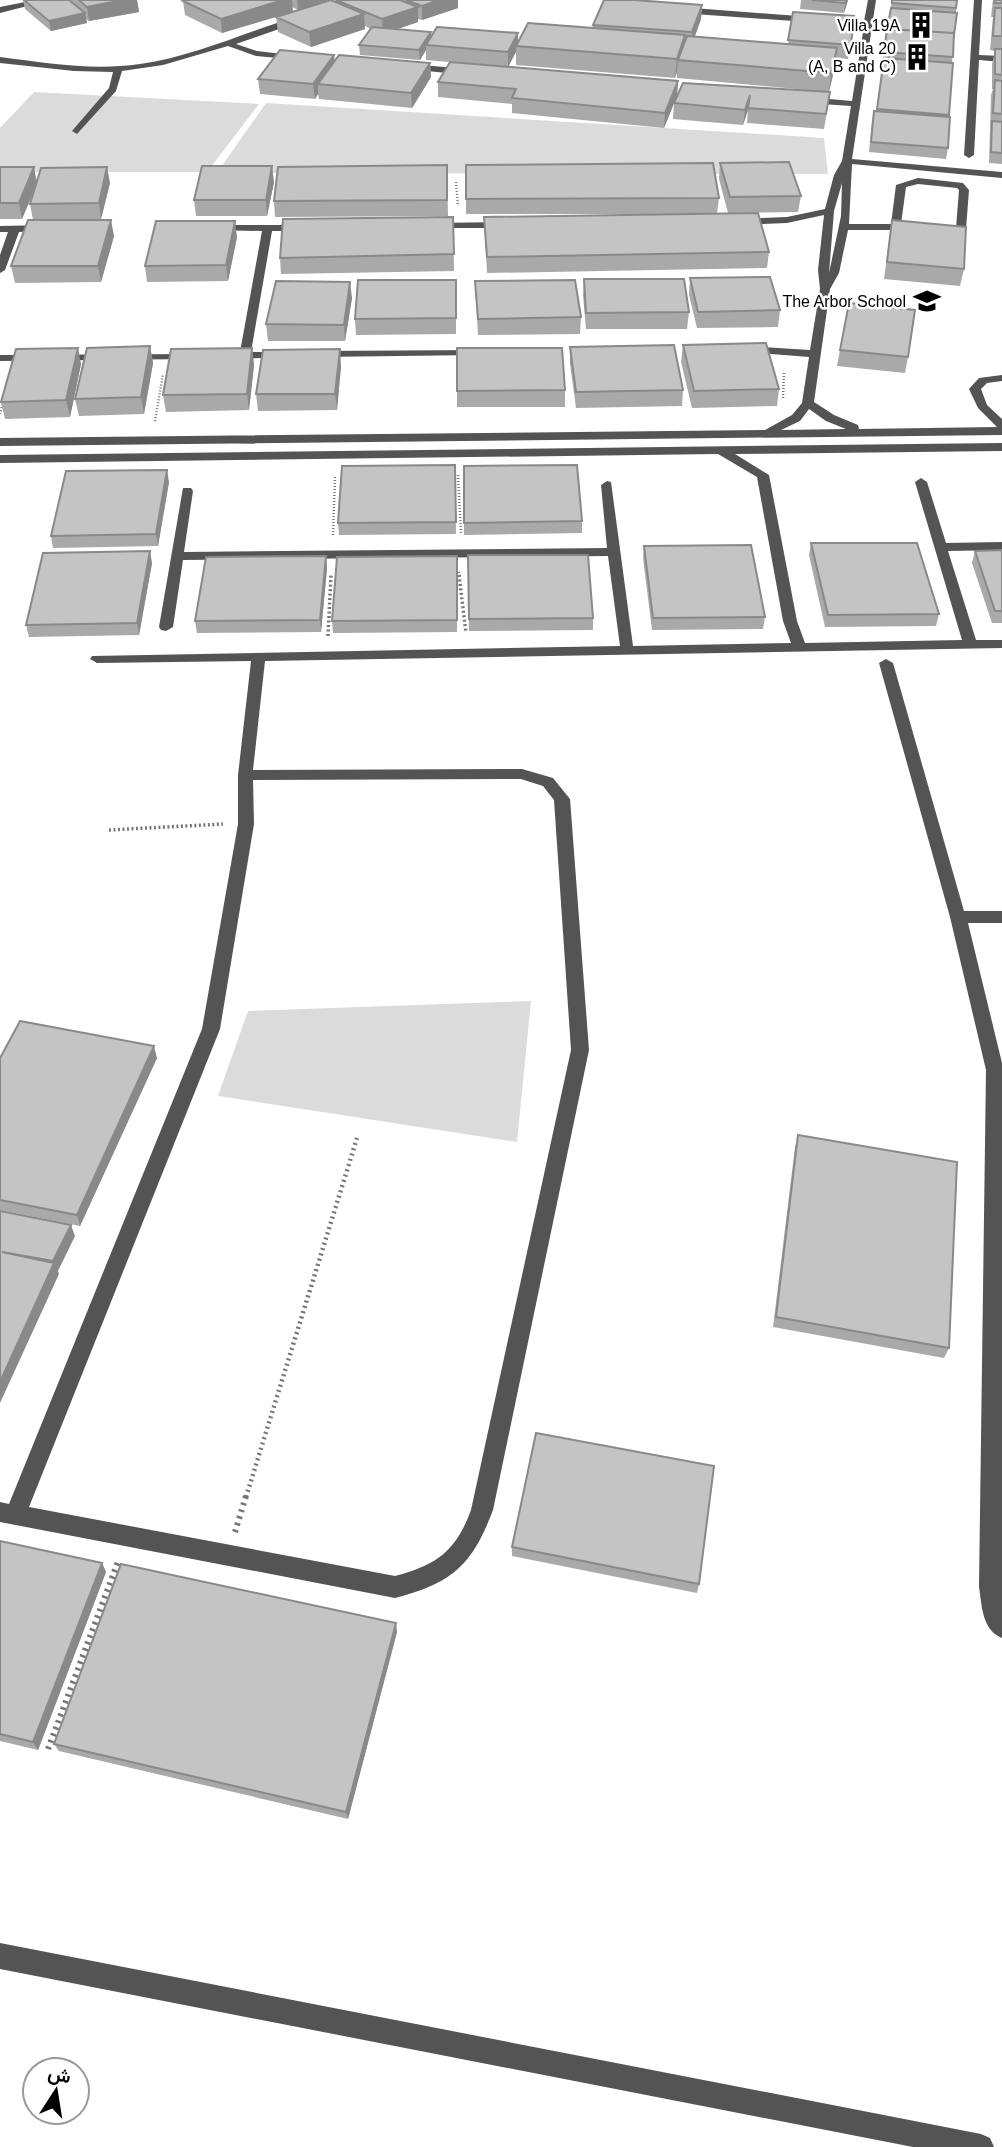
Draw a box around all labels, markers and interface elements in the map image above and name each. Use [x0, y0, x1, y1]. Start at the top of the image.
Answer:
building icon: Villa 19A [906, 10, 936, 40]
place label: Villa 19A [837, 17, 900, 34]
place label: Villa 20 (A, B and C) [808, 40, 896, 75]
building icon: Villa 20 (A, B and C) [902, 42, 932, 72]
school or university icon: The Arbor School [912, 286, 942, 316]
place label: The Arbor School [782, 293, 906, 310]
north arrow [21, 2056, 91, 2126]
text: ش [46, 2062, 73, 2089]

